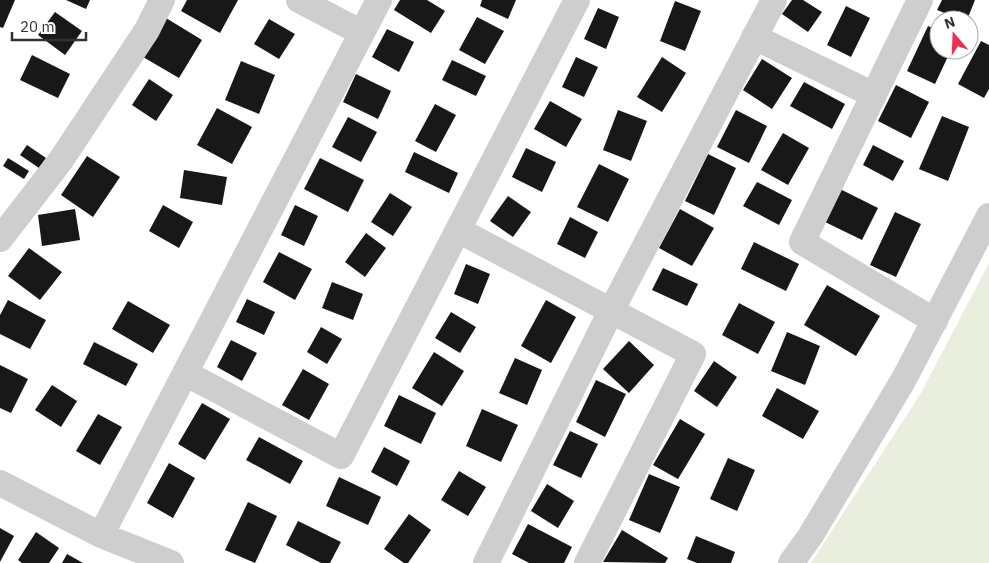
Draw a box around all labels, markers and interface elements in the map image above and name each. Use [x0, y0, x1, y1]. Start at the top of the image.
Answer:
scale bar [12, 10, 86, 42]
north arrow [929, 10, 979, 60]
text: N [942, 13, 957, 33]
text: 20 m [20, 17, 55, 36]

